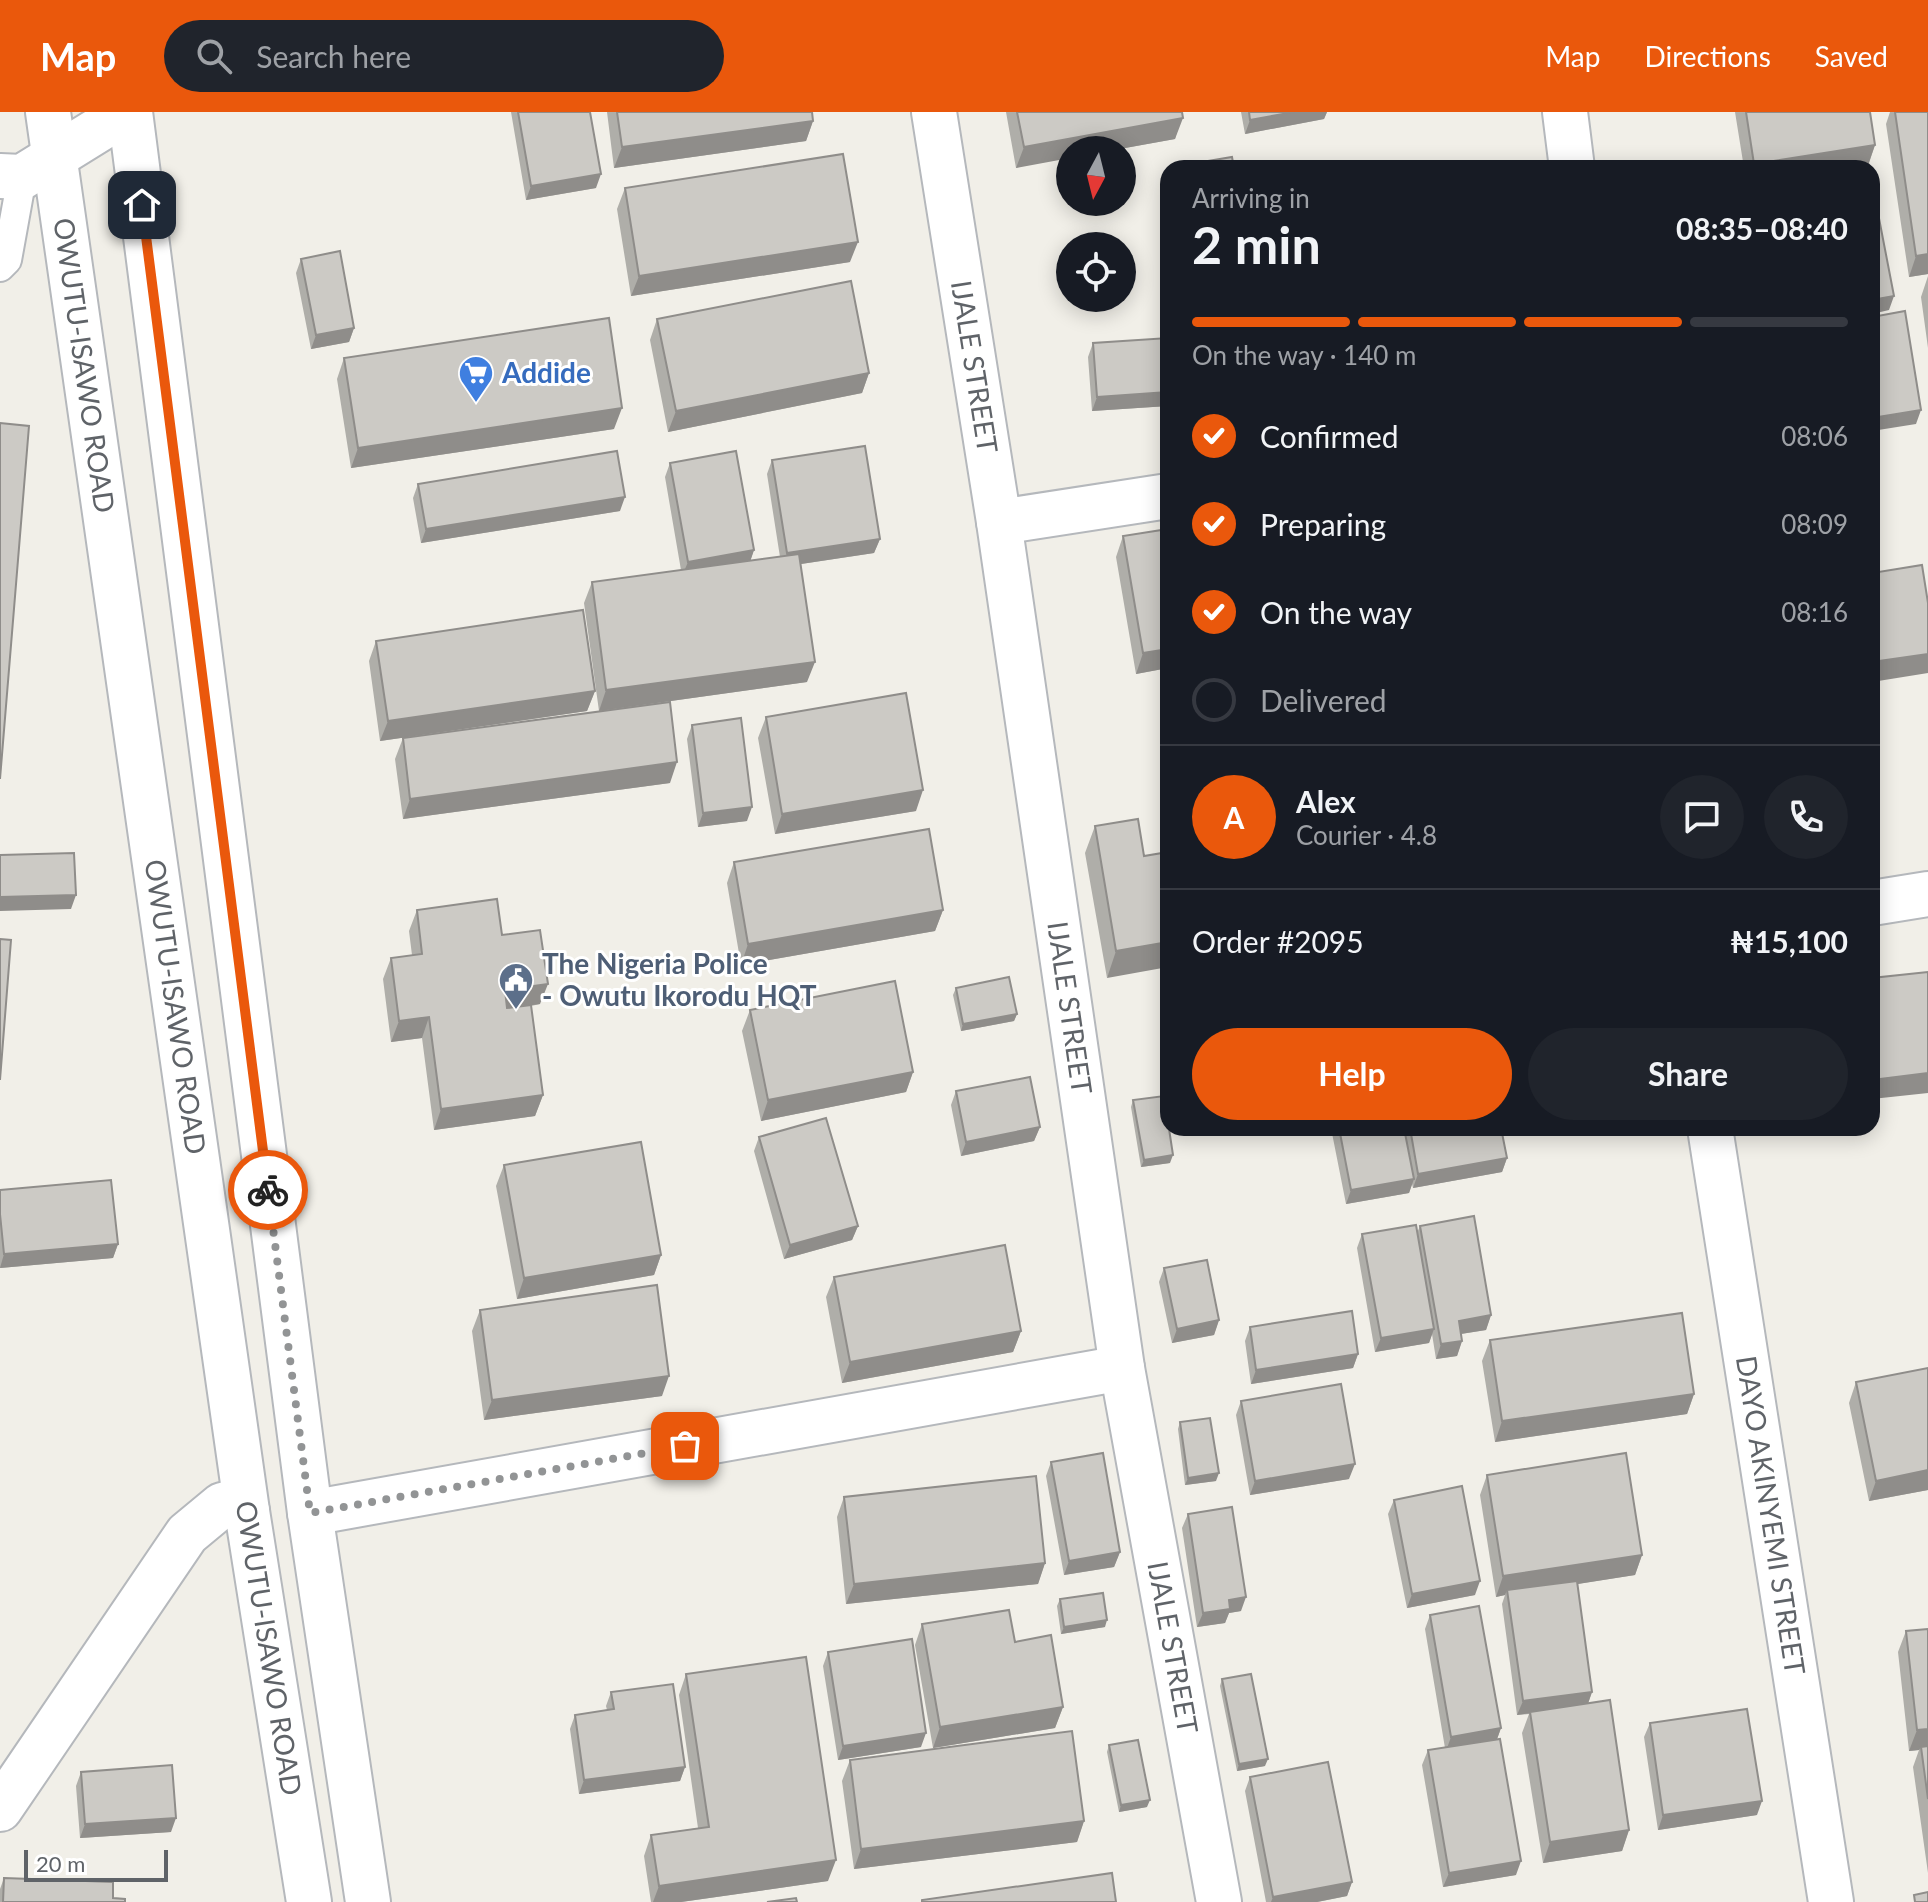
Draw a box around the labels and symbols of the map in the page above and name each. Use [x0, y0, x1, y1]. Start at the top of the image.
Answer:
north arrow [1056, 136, 1136, 216]
pin [108, 171, 176, 239]
street label: OWUTU-ISAWO ROAD [47, 216, 123, 515]
street label: IJALE STREET [945, 278, 1006, 456]
supermarket icon: Addide [457, 354, 495, 404]
place label: Addide [501, 355, 591, 389]
street label: OWUTU-ISAWO ROAD [139, 857, 214, 1157]
street label: IJALE STREET [1041, 919, 1100, 1097]
place label: The Nigeria Police - Owutu Ikorodu HQT [542, 946, 817, 1012]
public building icon: The Nigeria Police - Owutu Ikorodu HQT [497, 961, 535, 1011]
courier [228, 1150, 308, 1230]
street label: DAYO AKINYEMI STREET [1730, 1353, 1813, 1678]
pin [651, 1412, 719, 1480]
street label: OWUTU-ISAWO ROAD [230, 1498, 310, 1798]
street label: IJALE STREET [1141, 1558, 1206, 1736]
scale bar [24, 1846, 168, 1882]

